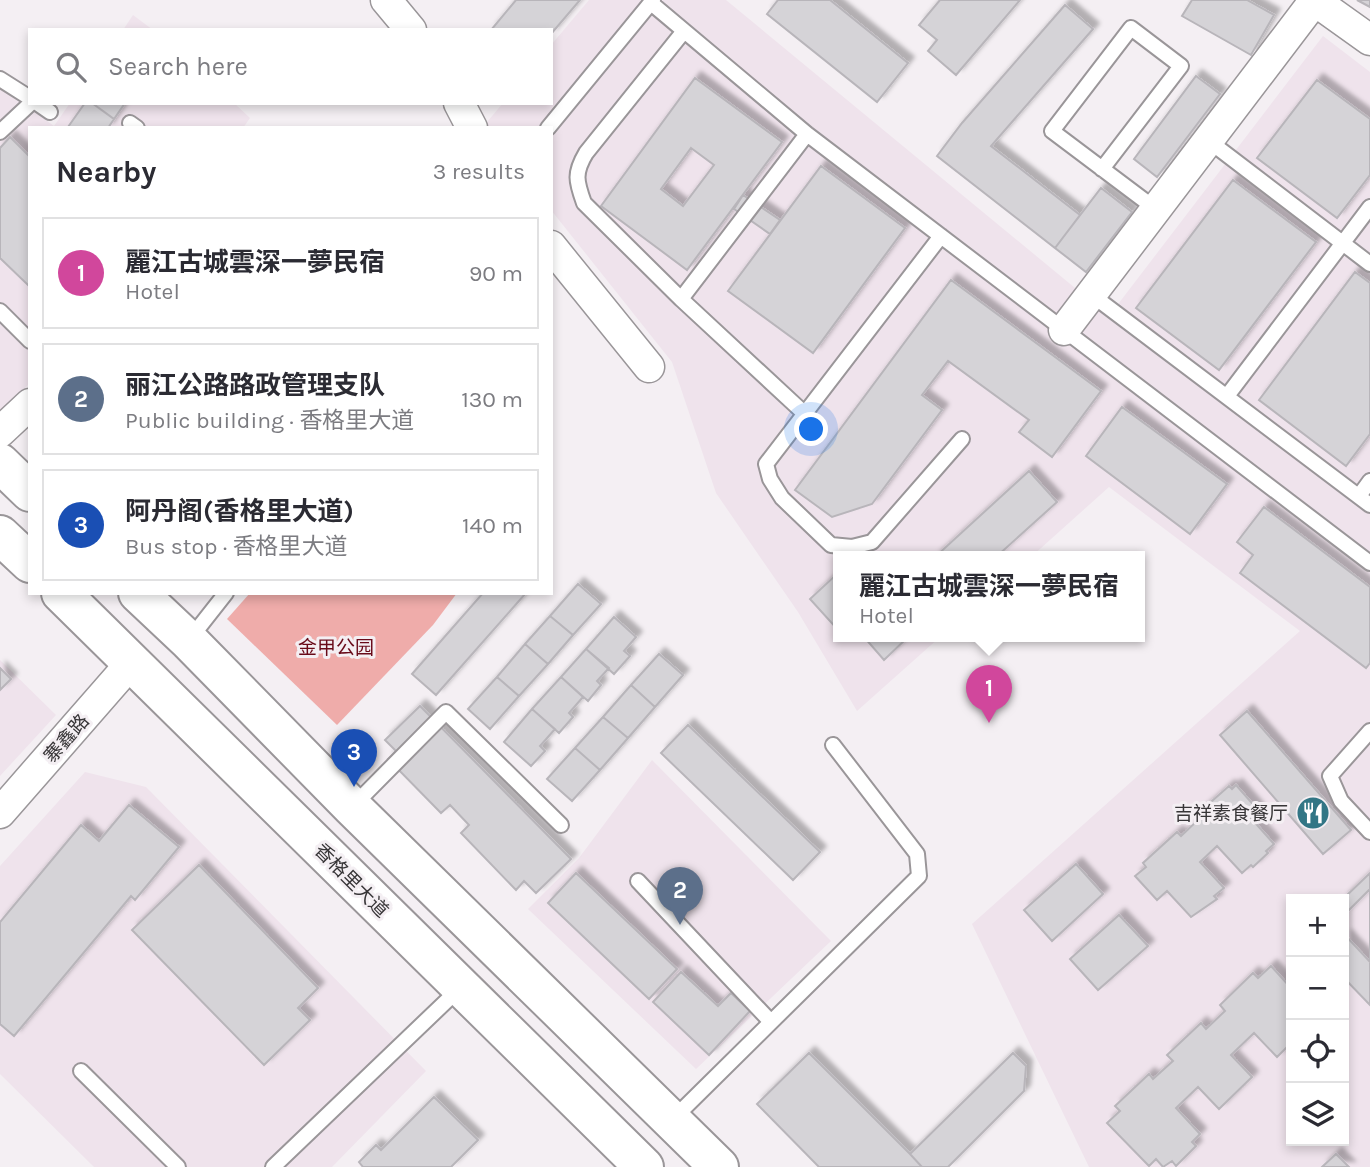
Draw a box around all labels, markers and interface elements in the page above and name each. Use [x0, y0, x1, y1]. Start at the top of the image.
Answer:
search box [28, 28, 553, 105]
icon: search [52, 48, 90, 86]
text: Search here [108, 51, 248, 82]
text: Nearby [56, 154, 156, 190]
text: 3 results [433, 158, 525, 185]
text: 麗江古城雲深一夢民宿 [125, 247, 385, 278]
text: 1 [77, 260, 85, 287]
text: 90 m [469, 260, 523, 287]
text: Hotel [125, 278, 180, 305]
text: 丽江公路路政管理支队 [125, 370, 385, 401]
text: 2 [74, 386, 88, 413]
text: 130 m [461, 386, 523, 413]
text: Public building · 香格里大道 [125, 407, 414, 434]
your location [794, 412, 828, 446]
text: 阿丹阁(香格里大道) [125, 496, 354, 527]
text: 3 [74, 512, 88, 539]
text: 140 m [462, 512, 523, 539]
text: Bus stop · 香格里大道 [125, 533, 348, 560]
popup [833, 551, 1145, 642]
text: 麗江古城雲深一夢民宿 [859, 571, 1119, 602]
text: Hotel [859, 602, 914, 629]
park label: 金甲公园 [298, 637, 374, 659]
pin: 1 [966, 665, 1012, 723]
street label: 寨鑫路 [40, 710, 94, 767]
pin: 3 [331, 729, 377, 787]
restaurant icon: 吉祥素食餐厅 [1294, 794, 1332, 832]
place label: 吉祥素食餐厅 [1174, 803, 1288, 825]
street label: 香格里大道 [310, 839, 393, 922]
pin: 2 [657, 867, 703, 925]
map controls [1286, 894, 1349, 1146]
button: + [1286, 894, 1349, 957]
button: − [1286, 957, 1349, 1020]
button: locate [1286, 1020, 1349, 1083]
button: layers [1286, 1083, 1349, 1146]

